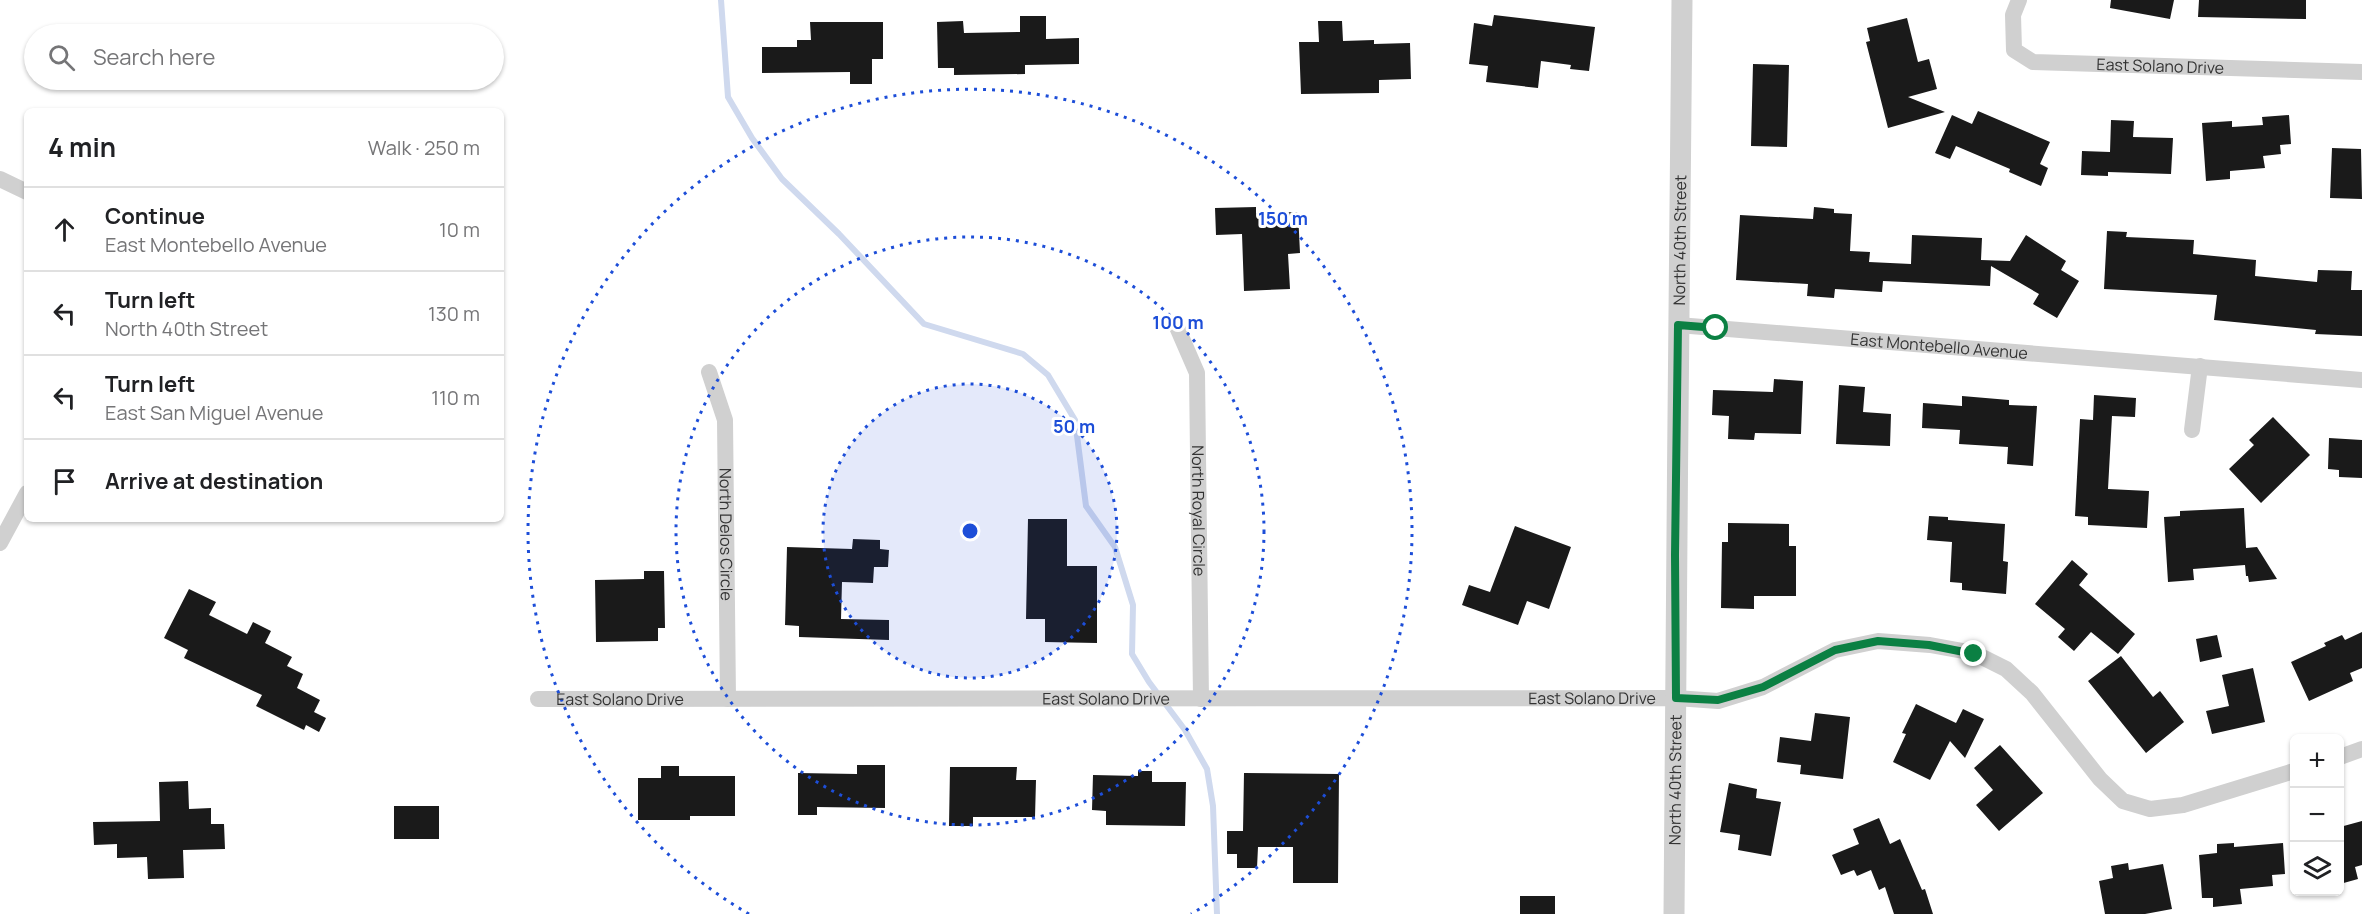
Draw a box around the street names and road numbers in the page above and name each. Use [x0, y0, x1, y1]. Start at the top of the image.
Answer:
street label: East Solano Drive [2096, 53, 2224, 79]
street label: North 40th Street [1668, 175, 1691, 306]
street label: East Montebello Avenue [1850, 328, 2029, 364]
street label: North Royal Circle [1187, 445, 1210, 577]
street label: North Delos Circle [715, 468, 738, 601]
street label: East Solano Drive [1042, 687, 1170, 710]
street label: East Solano Drive [1528, 687, 1656, 709]
street label: East Solano Drive [556, 688, 684, 710]
street label: North 40th Street [1663, 714, 1686, 845]

